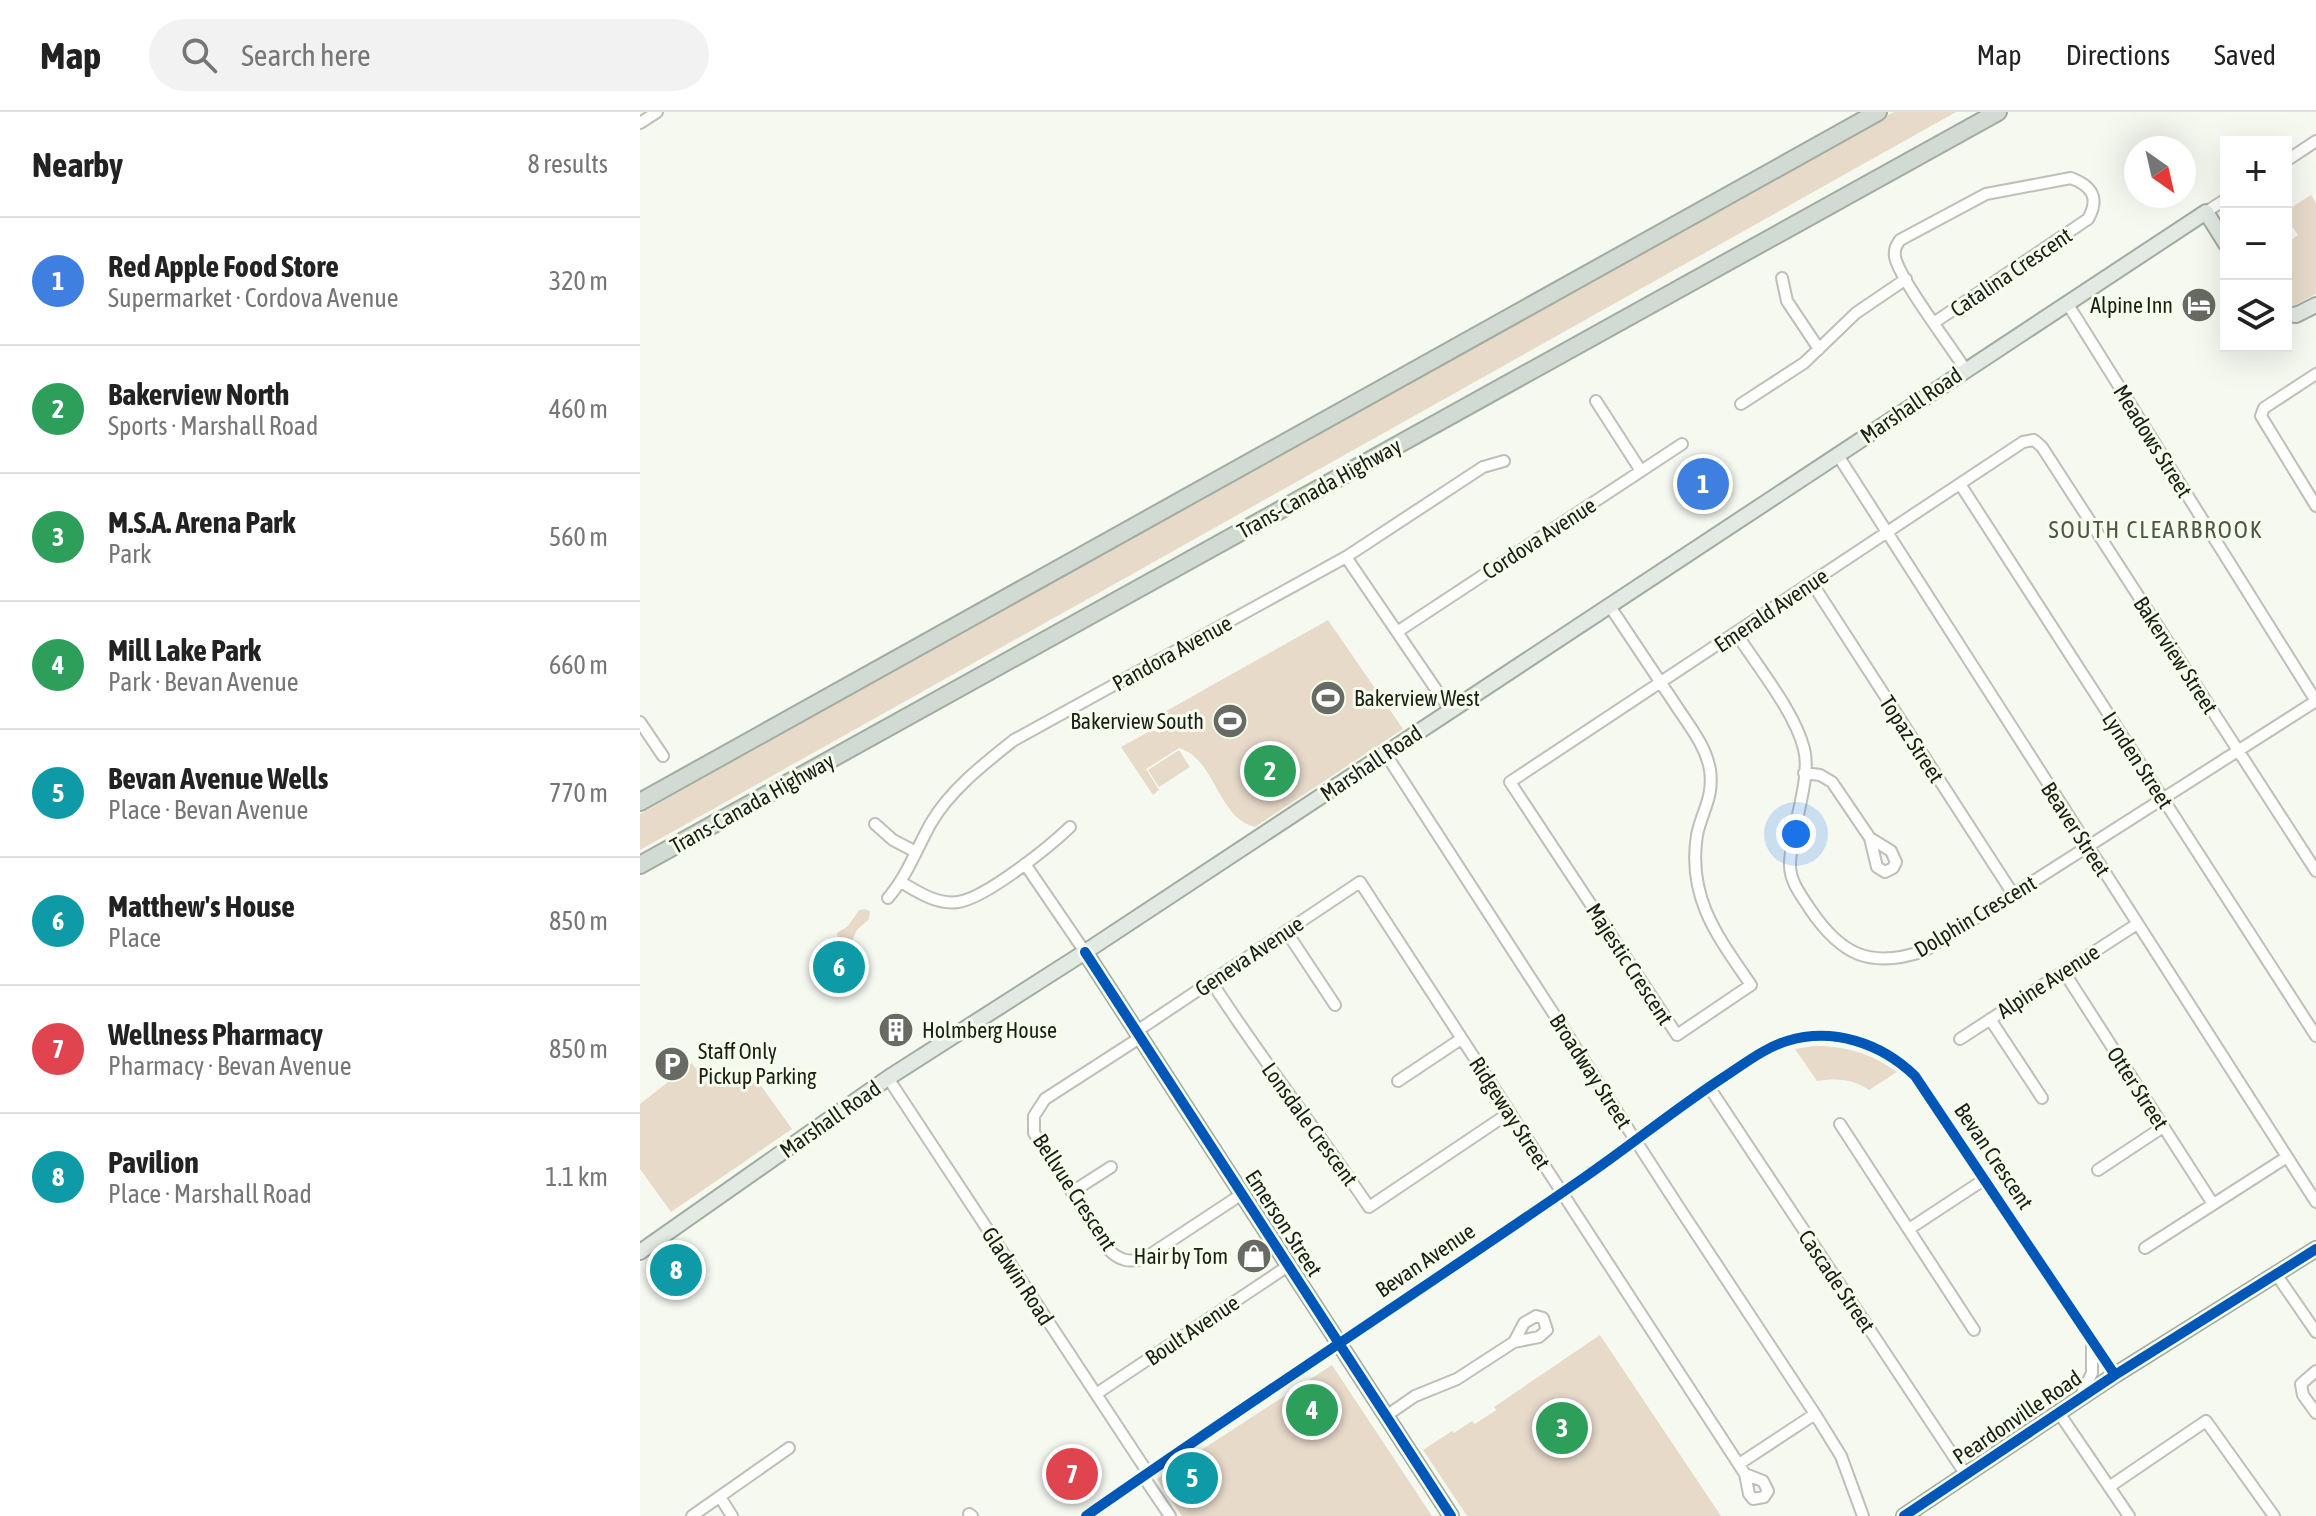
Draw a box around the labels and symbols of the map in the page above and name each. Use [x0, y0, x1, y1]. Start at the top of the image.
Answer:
north arrow [2124, 136, 2196, 208]
street label: Catalina Crescent [1945, 222, 2077, 322]
hotel icon: Alpine Inn [2180, 286, 2218, 324]
place label: Alpine Inn [2090, 292, 2173, 318]
street label: Marshall Road [1855, 362, 1967, 448]
street label: Meadows Street [2108, 380, 2198, 502]
street label: Trans-Canada Highway [1232, 432, 1406, 544]
pin: 1 [1677, 454, 1729, 514]
street label: Cordova Avenue [1477, 492, 1601, 584]
district label: SOUTH CLEARBROOK [2048, 516, 2264, 543]
street label: Emerald Avenue [1709, 562, 1833, 658]
street label: Bakerview Street [2128, 591, 2224, 719]
street label: Pandora Avenue [1108, 610, 1236, 696]
sports icon: Bakerview West [1309, 679, 1347, 717]
place label: Bakerview West [1354, 685, 1480, 711]
street label: Topaz Street [1874, 691, 1950, 787]
sports icon: Bakerview South [1211, 702, 1249, 740]
street label: Lynden Street [2097, 707, 2179, 813]
place label: Bakerview South [1070, 708, 1204, 734]
street label: Marshall Road [1315, 720, 1427, 806]
pin: 2 [1244, 741, 1296, 801]
street label: Trans-Canada Highway [665, 747, 839, 859]
street label: Beaver Street [2036, 777, 2116, 881]
your location [1776, 814, 1816, 854]
street label: Dolphin Crescent [1909, 869, 2041, 963]
street label: Majestic Crescent [1581, 898, 1679, 1030]
street label: Geneva Avenue [1190, 910, 1308, 1002]
pin: 6 [813, 937, 865, 997]
street label: Alpine Avenue [1992, 938, 2104, 1024]
street label: Broadway Street [1544, 1009, 1638, 1133]
building icon: Holmberg House [877, 1011, 915, 1049]
place label: Holmberg House [922, 1017, 1057, 1043]
place label: Staff Only Pickup Parking [698, 1038, 817, 1089]
street label: Otter Street [2102, 1042, 2174, 1134]
parking icon: Staff Only Pickup Parking [653, 1045, 691, 1083]
street label: Ridgeway Street [1464, 1052, 1556, 1174]
street label: Lonsdale Crescent [1257, 1057, 1363, 1191]
street label: Marshall Road [775, 1075, 885, 1163]
street label: Bevan Crescent [1949, 1098, 2039, 1214]
street label: Bellvue Crescent [1028, 1129, 1122, 1255]
street label: Emerson Street [1240, 1165, 1328, 1281]
street label: Bevan Avenue [1371, 1217, 1479, 1303]
street label: Gladwin Road [977, 1222, 1059, 1330]
street label: Cascade Street [1793, 1225, 1881, 1337]
shop icon: Hair by Tom [1235, 1237, 1273, 1275]
pin: 8 [650, 1240, 702, 1300]
place label: Hair by Tom [1134, 1243, 1228, 1269]
street label: Boult Avenue [1140, 1289, 1244, 1371]
street label: Peardonville Road [1948, 1364, 2086, 1470]
pin: 4 [1286, 1380, 1338, 1440]
pin: 3 [1536, 1398, 1588, 1458]
pin: 7 [1046, 1444, 1098, 1504]
pin: 5 [1166, 1448, 1218, 1508]

